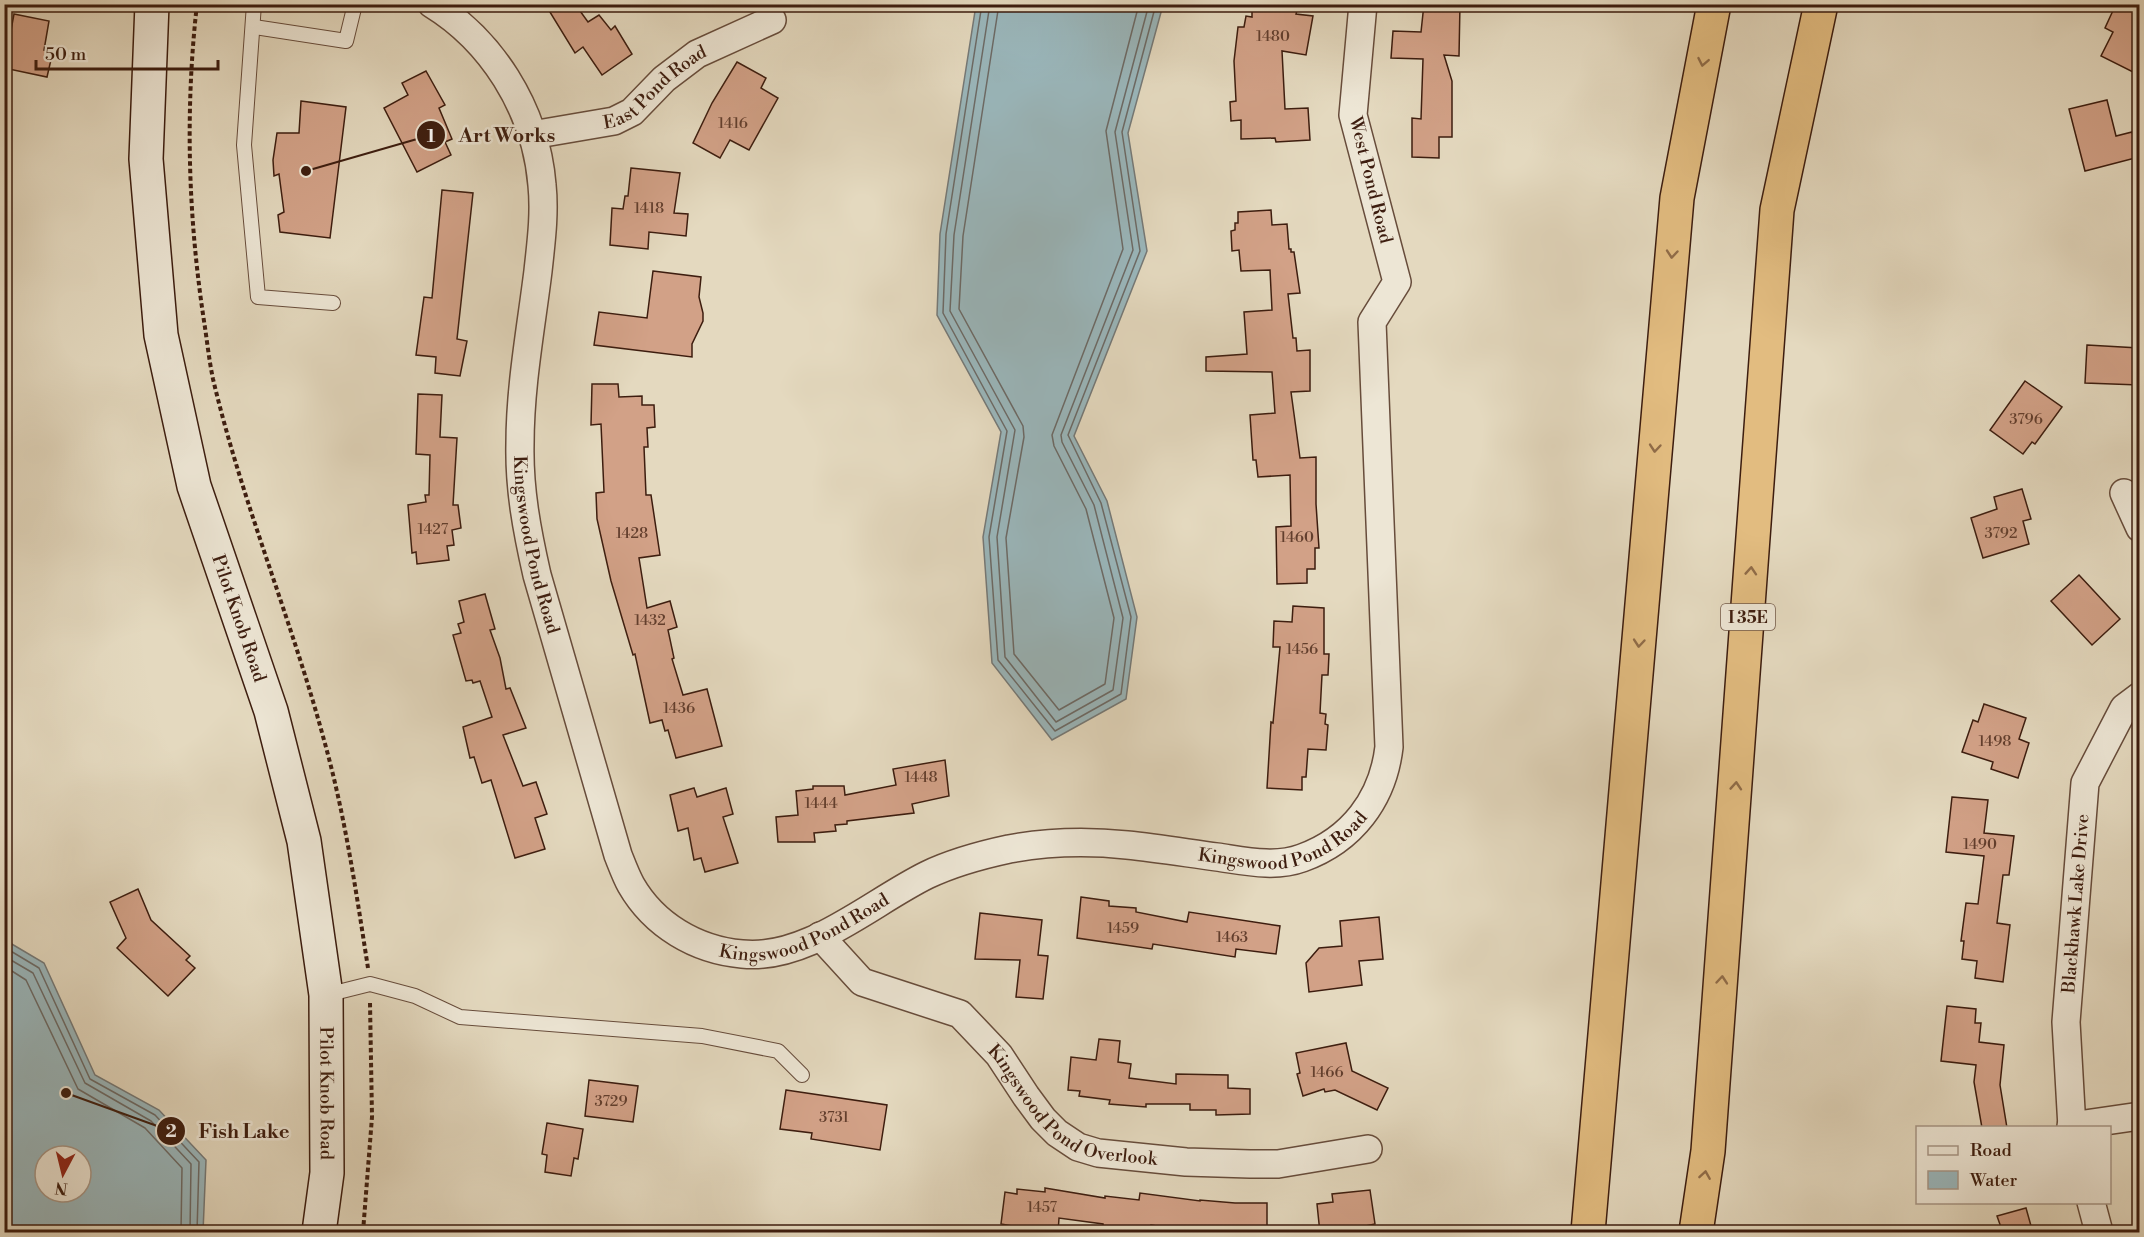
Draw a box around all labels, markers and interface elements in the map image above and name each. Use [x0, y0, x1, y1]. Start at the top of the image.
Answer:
house number: 1480 [1256, 27, 1290, 46]
scale bar [36, 33, 218, 71]
street label: East Pond Road [601, 40, 711, 135]
text: 50 m [45, 43, 87, 66]
one-way arrow [1697, 57, 1710, 67]
street label: West Pond Road [1343, 113, 1398, 247]
house number: 1416 [718, 114, 748, 133]
callout: Art Works [416, 116, 567, 154]
text: Art Works [458, 124, 555, 149]
text: 1 [427, 125, 436, 148]
house number: 1418 [634, 199, 664, 218]
one-way arrow [1666, 250, 1679, 259]
house number: 3796 [2009, 410, 2043, 429]
one-way arrow [1649, 444, 1662, 453]
street label: Kingswood Pond Road [508, 455, 565, 637]
house number: 1427 [418, 520, 449, 539]
house number: 1428 [616, 524, 648, 543]
house number: 3792 [1985, 524, 2017, 543]
house number: 1460 [1280, 528, 1314, 547]
street label: Pilot Knob Road [206, 551, 271, 686]
one-way arrow [1745, 566, 1758, 575]
road number: I 35E [1721, 604, 1775, 630]
house number: 1432 [634, 611, 666, 630]
one-way arrow [1632, 638, 1645, 647]
house number: 1456 [1286, 640, 1318, 659]
house number: 1436 [663, 699, 695, 718]
house number: 1498 [1978, 732, 2012, 751]
house number: 1448 [904, 768, 938, 787]
one-way arrow [1729, 781, 1742, 790]
house number: 1444 [804, 794, 838, 813]
street label: Kingswood Pond Road [1197, 806, 1373, 875]
street label: Blackhawk Lake Drive [2057, 813, 2095, 995]
house number: 1490 [1963, 835, 1997, 854]
street label: Kingswood Pond Road [717, 888, 894, 967]
house number: 1459 [1107, 919, 1139, 938]
house number: 1463 [1216, 928, 1248, 947]
one-way arrow [1715, 976, 1728, 985]
street label: Pilot Knob Road [314, 1026, 338, 1161]
street label: Kingswood Pond Overlook [983, 1039, 1160, 1171]
house number: 1466 [1311, 1063, 1343, 1082]
house number: 3729 [594, 1092, 628, 1111]
house number: 3731 [819, 1108, 849, 1127]
callout: Fish Lake [156, 1112, 302, 1150]
text: 2 [165, 1120, 177, 1143]
text: Fish Lake [198, 1120, 290, 1145]
legend [1916, 1126, 2111, 1204]
text: Road [1970, 1139, 2013, 1162]
north arrow [33, 1144, 93, 1204]
text: Water [1969, 1169, 2018, 1192]
one-way arrow [1698, 1170, 1710, 1179]
text: N [53, 1177, 69, 1199]
house number: 1457 [1027, 1198, 1057, 1217]

